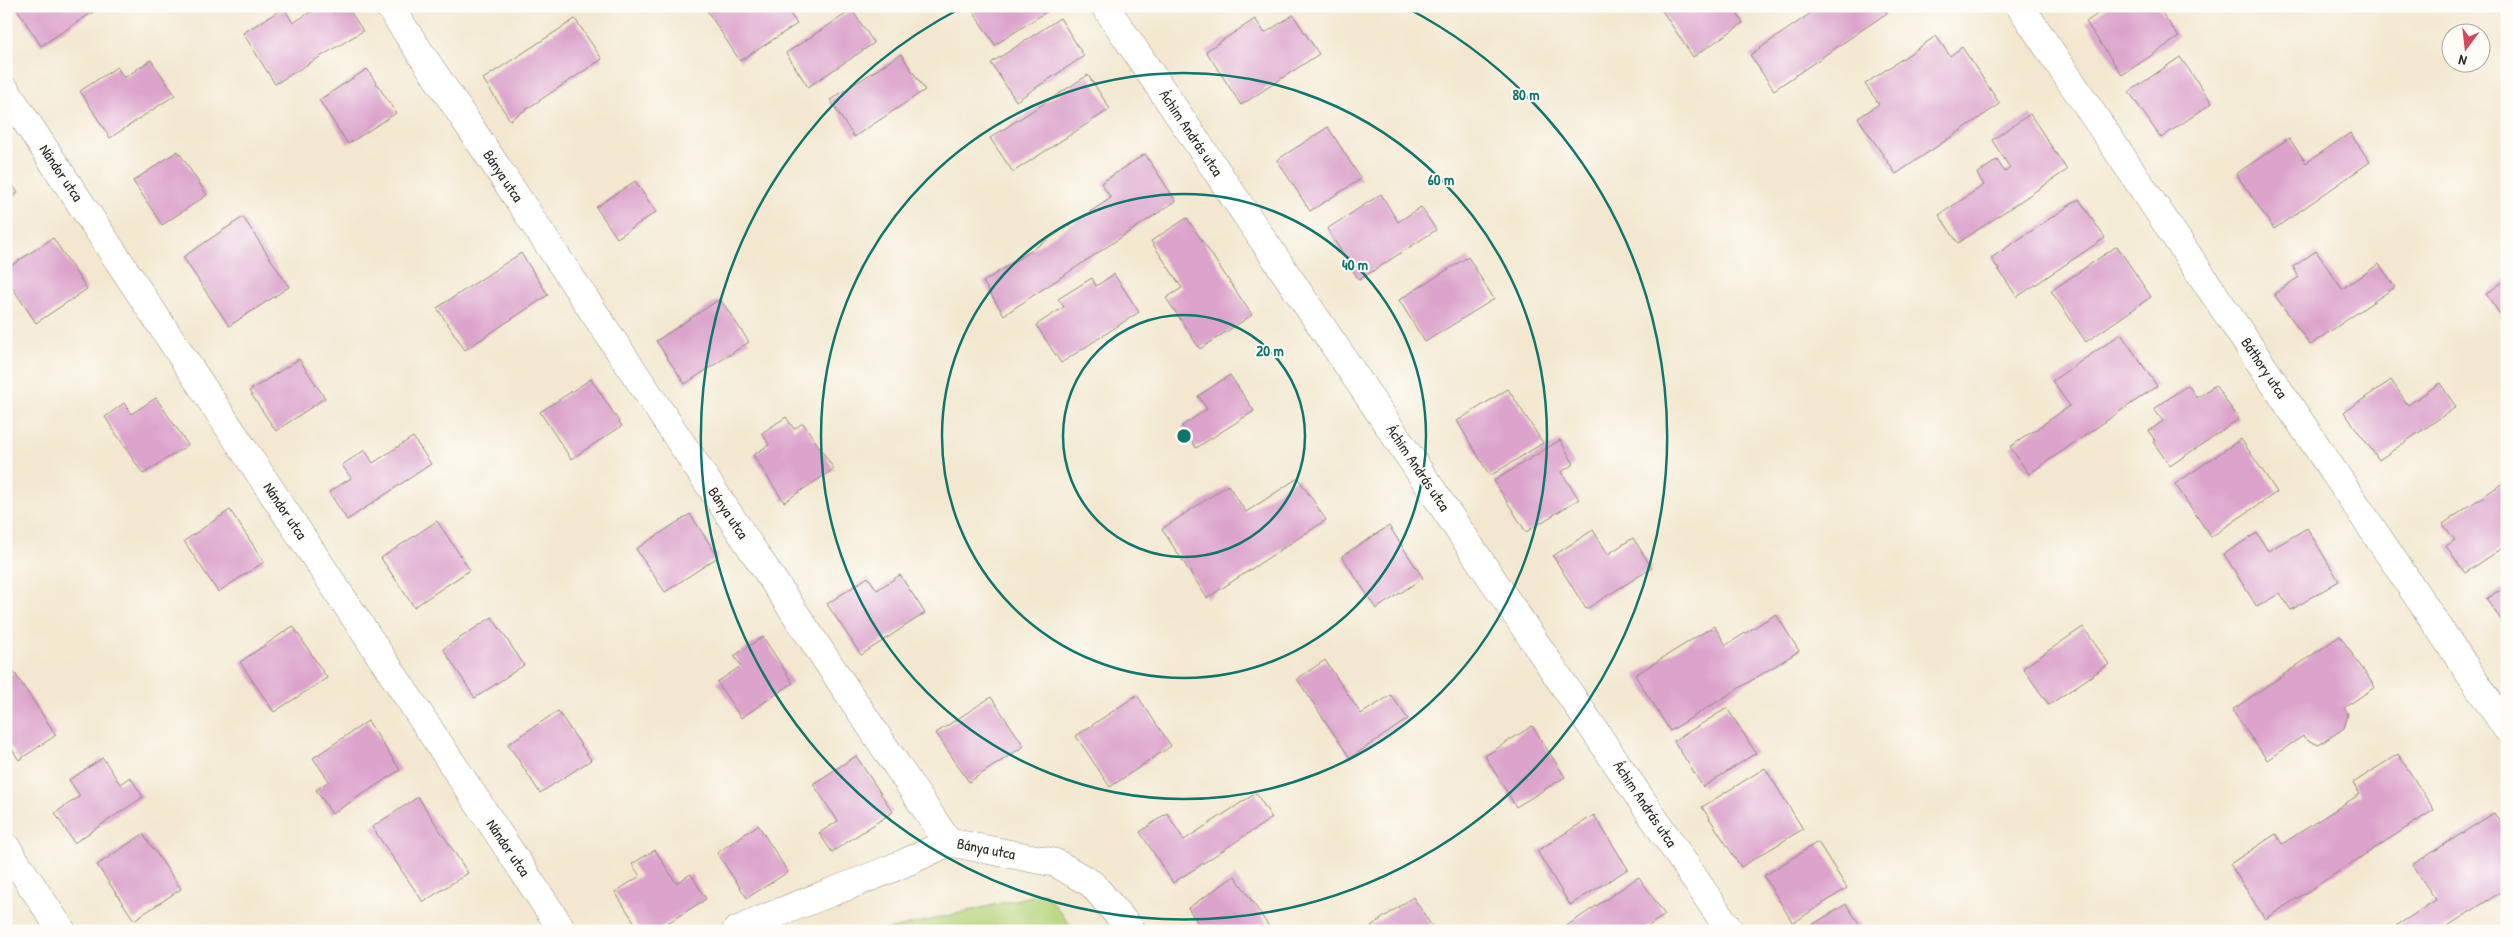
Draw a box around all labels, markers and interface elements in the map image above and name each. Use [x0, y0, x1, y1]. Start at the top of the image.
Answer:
north arrow [2440, 22, 2490, 72]
text: N [2456, 51, 2469, 71]
text: 80 m [1513, 84, 1539, 105]
street label: Áchim András utca [1155, 85, 1228, 180]
street label: Nándor utca [35, 140, 88, 205]
street label: Bánya utca [478, 145, 529, 206]
text: 60 m [1428, 169, 1454, 190]
text: 40 m [1342, 254, 1368, 275]
street label: Báthory utca [2236, 333, 2293, 402]
text: 20 m [1256, 340, 1284, 361]
street label: Áchim András utca [1382, 420, 1455, 515]
centre of rings [1175, 427, 1193, 445]
street label: Nándor utca [259, 478, 312, 543]
street label: Bánya utca [703, 482, 754, 543]
street label: Áchim András utca [1609, 756, 1682, 851]
street label: Nándor utca [482, 815, 535, 880]
street label: Bánya utca [955, 833, 1017, 864]

